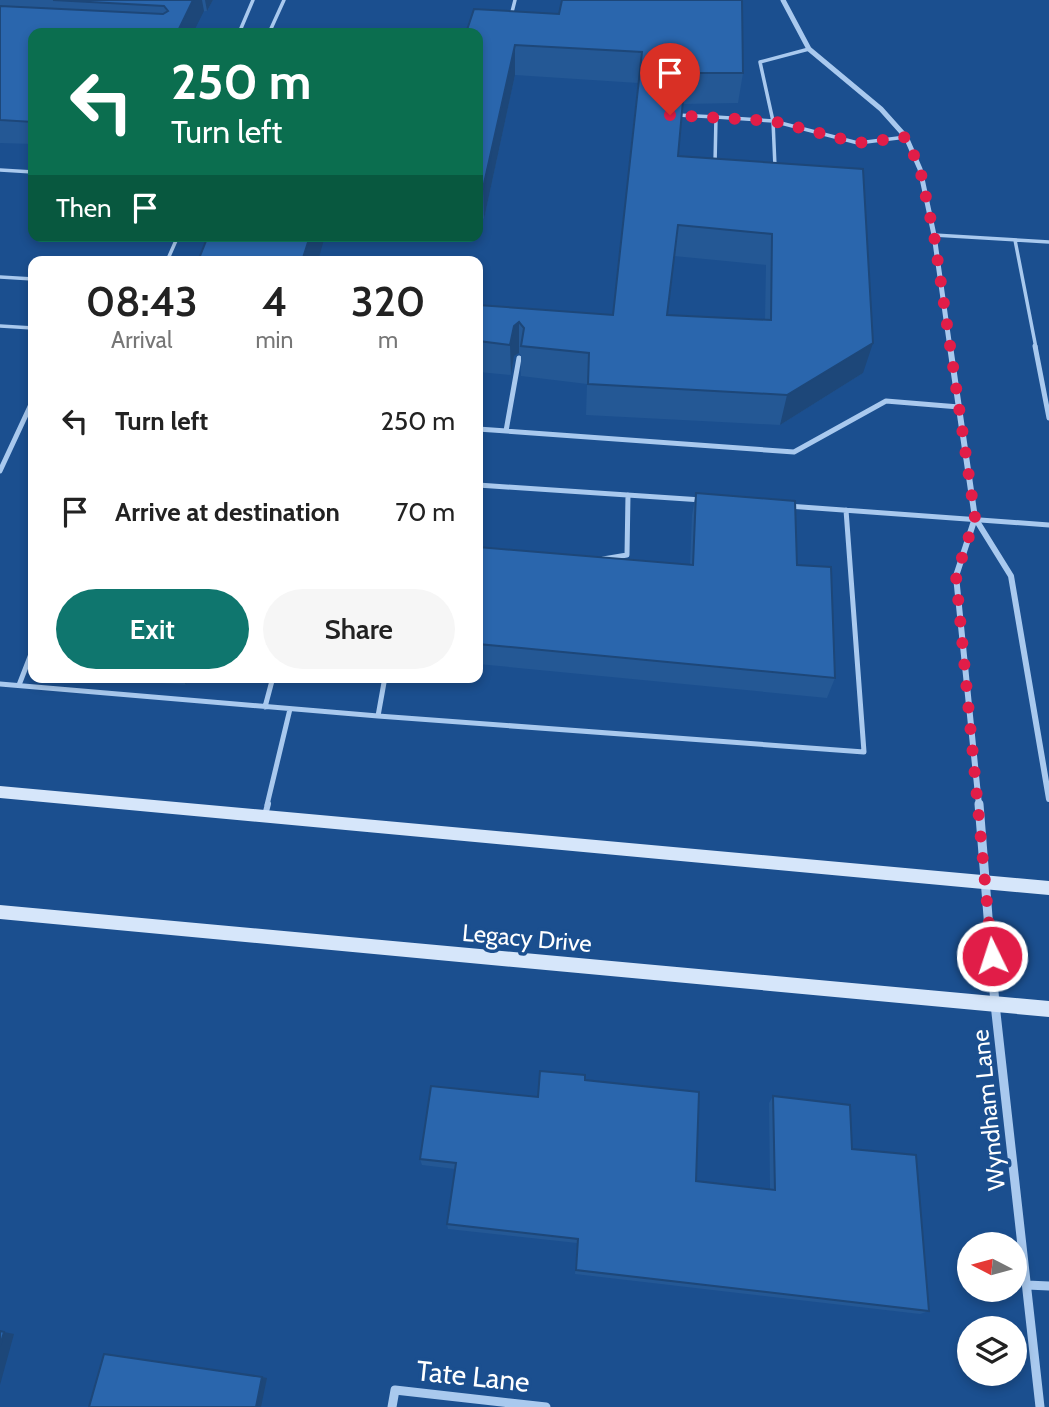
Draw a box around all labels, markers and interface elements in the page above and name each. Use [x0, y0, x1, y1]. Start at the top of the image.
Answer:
pin [640, 43, 700, 115]
text: 250 m [171, 52, 311, 111]
icon: arrive [651, 54, 689, 92]
icon: left [56, 56, 147, 147]
text: Turn left [171, 112, 282, 151]
icon: arrive [126, 189, 164, 227]
text: Then [56, 192, 112, 224]
text: 08:43 [86, 275, 198, 327]
text: 4 [262, 275, 287, 327]
text: 320 [351, 275, 425, 327]
text: Arrival [111, 326, 172, 354]
text: min [255, 326, 293, 354]
text: m [378, 326, 398, 354]
icon: left [56, 402, 94, 440]
text: Turn left [115, 405, 208, 437]
text: 250 m [381, 405, 455, 437]
icon: arrive [56, 493, 94, 531]
text: Arrive at destination [115, 496, 340, 528]
text: 70 m [395, 496, 455, 528]
button: Exit [56, 589, 249, 669]
button: Share [263, 589, 455, 669]
street label: Legacy Drive [461, 918, 593, 958]
position arrow [955, 919, 1029, 993]
street label: Wyndham Lane [965, 1028, 1011, 1192]
north arrow [957, 1232, 1027, 1302]
map controls [957, 1232, 1027, 1386]
button: layers [957, 1316, 1027, 1386]
street label: Tate Lane [415, 1353, 531, 1399]

